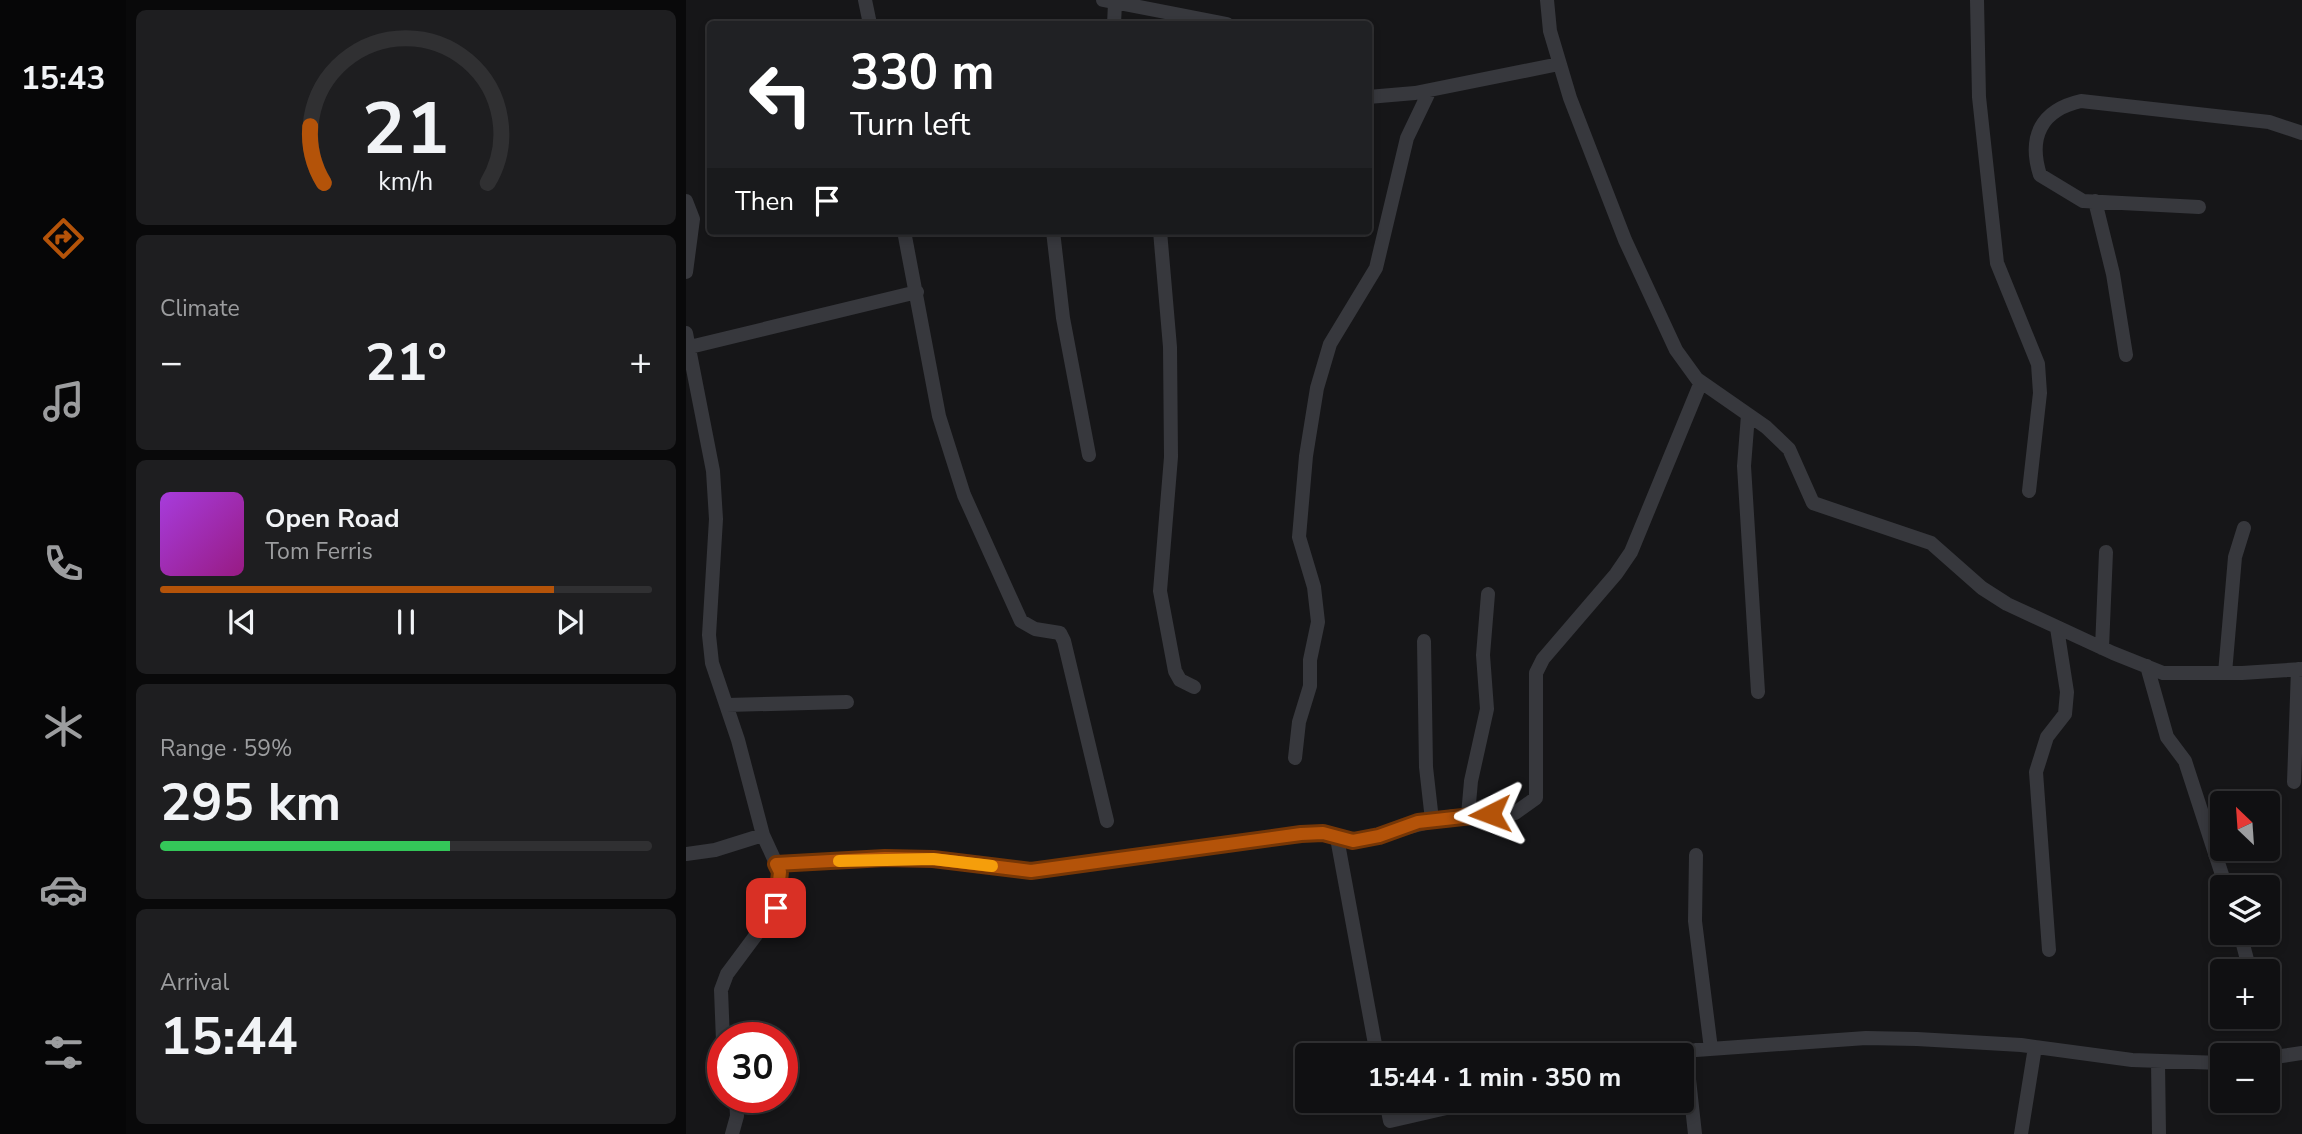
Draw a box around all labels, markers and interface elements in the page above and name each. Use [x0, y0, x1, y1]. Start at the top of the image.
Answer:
text: 330 m [850, 39, 994, 106]
icon: left [735, 49, 826, 140]
text: 15:43 [21, 57, 105, 100]
text: 21 [362, 80, 450, 180]
text: Turn left [850, 103, 970, 146]
text: km/h [378, 165, 434, 199]
icon: arrive [808, 182, 846, 220]
text: Then [735, 184, 794, 219]
icon: directions [39, 214, 88, 263]
text: Climate [160, 293, 240, 324]
text: 21° [365, 327, 447, 398]
text: − [160, 337, 183, 388]
text: + [629, 337, 652, 388]
icon: music [39, 377, 88, 426]
text: Open Road [265, 501, 400, 536]
text: Tom Ferris [265, 536, 373, 567]
icon: phone [39, 539, 88, 588]
icon: previous [223, 603, 261, 641]
icon: pause [387, 603, 425, 641]
icon: next [551, 603, 589, 641]
icon: climate [39, 702, 88, 751]
text: Range · 59% [160, 733, 292, 764]
text: 295 km [160, 767, 341, 838]
position arrow [1453, 777, 1527, 851]
north arrow [2210, 791, 2280, 861]
map controls [2210, 791, 2280, 1113]
icon: car [39, 865, 88, 914]
button: layers [2210, 875, 2280, 945]
pin [746, 878, 806, 938]
icon: arrive [757, 889, 795, 927]
button: + [2210, 959, 2280, 1029]
text: Arrival [160, 967, 229, 998]
text: 15:44 [160, 1001, 298, 1072]
speed limit sign: 30 [707, 1022, 798, 1113]
icon: filters [39, 1028, 88, 1077]
button: − [2210, 1043, 2280, 1113]
text: 15:44 · 1 min · 350 m [1368, 1060, 1621, 1095]

